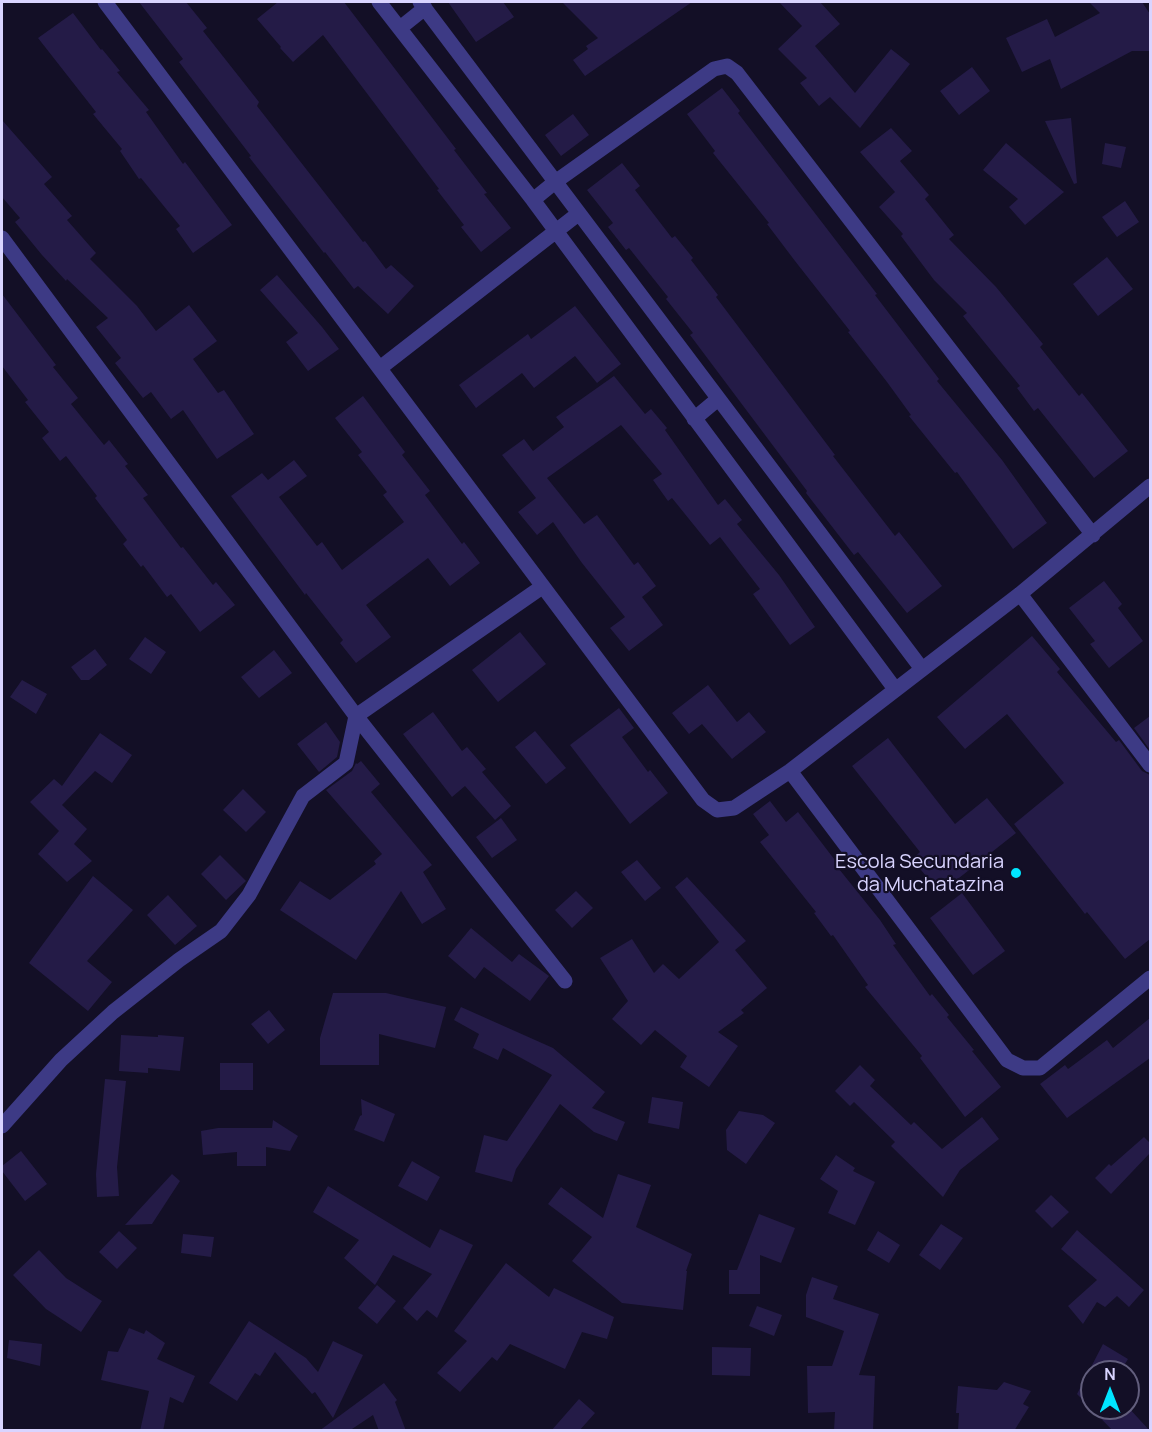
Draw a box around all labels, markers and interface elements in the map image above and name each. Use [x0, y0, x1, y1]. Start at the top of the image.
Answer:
place label: Escola Secundaria da Muchatazina [835, 850, 1004, 897]
marker: Escola Secundaria da Muchatazina [1009, 866, 1023, 880]
north arrow [1080, 1360, 1140, 1420]
text: N [1104, 1363, 1116, 1385]

